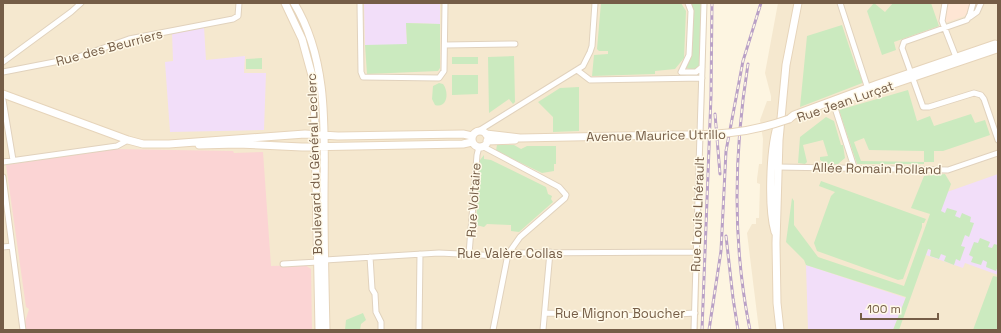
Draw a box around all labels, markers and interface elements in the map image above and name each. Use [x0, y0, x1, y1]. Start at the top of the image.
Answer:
street label: Rue des Beurriers [54, 25, 165, 70]
street label: Boulevard du Général Leclerc [303, 73, 326, 255]
street label: Rue Jean Lurçat [794, 77, 896, 126]
street label: Avenue Maurice Utrillo [586, 126, 726, 145]
street label: Rue Louis Lhérault [687, 156, 708, 272]
street label: Allée Romain Rolland [812, 159, 942, 178]
street label: Rue Voltaire [462, 162, 485, 238]
street label: Rue Valère Collas [457, 245, 563, 262]
scale bar [861, 295, 938, 321]
text: 100 m [867, 301, 901, 317]
street label: Rue Mignon Boucher [555, 305, 685, 322]

